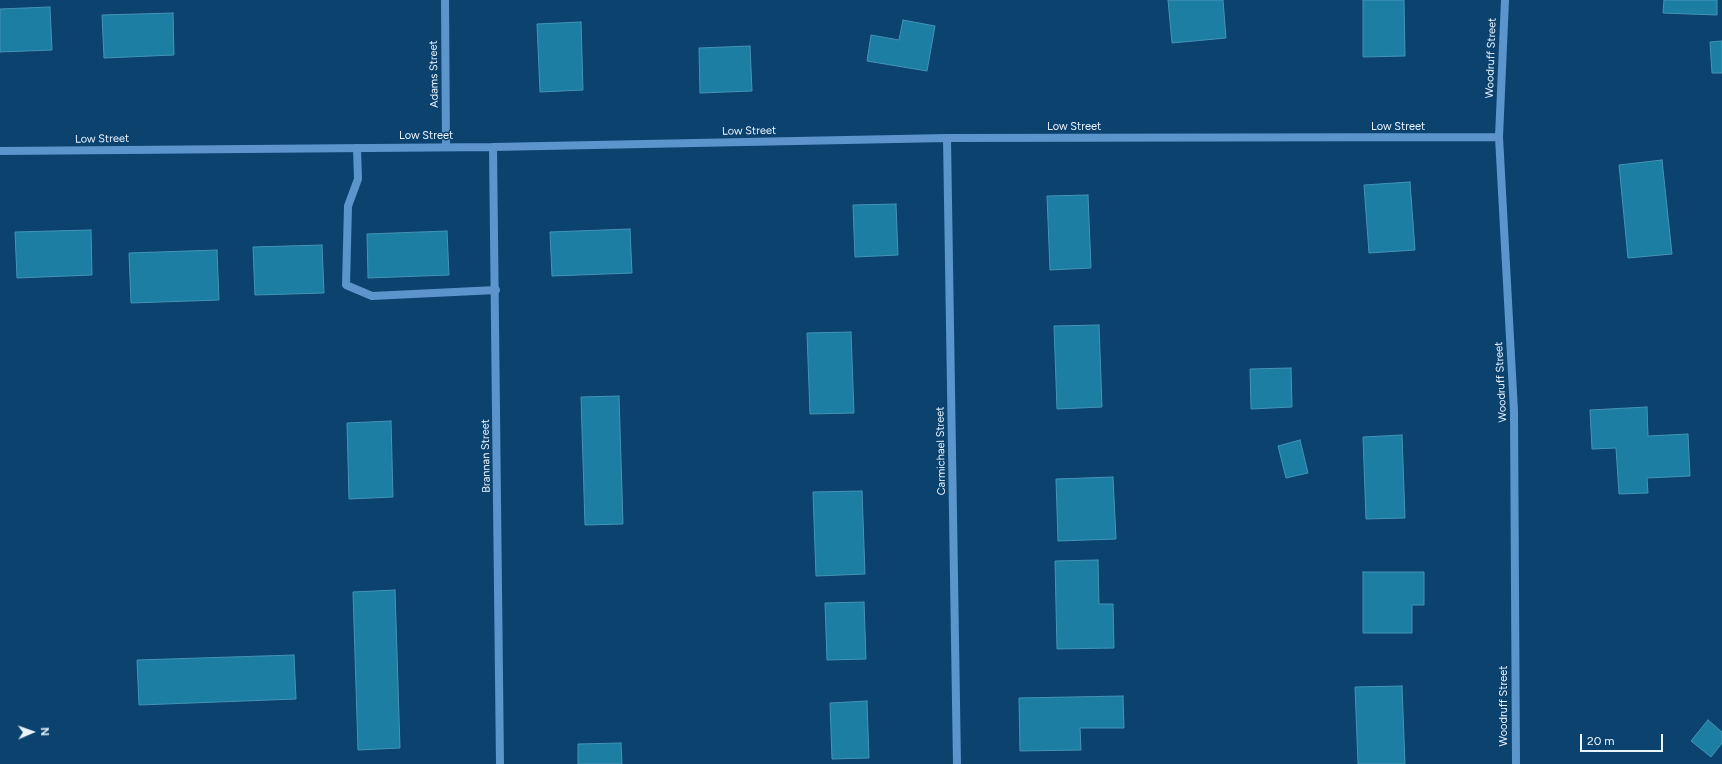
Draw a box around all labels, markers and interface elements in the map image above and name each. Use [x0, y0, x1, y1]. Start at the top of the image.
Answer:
street label: Woodruff Street [1483, 17, 1499, 99]
street label: Adams Street [427, 40, 441, 108]
street label: Low Street [1047, 120, 1101, 134]
street label: Low Street [1371, 120, 1425, 134]
street label: Low Street [722, 124, 776, 138]
street label: Low Street [399, 129, 453, 143]
street label: Low Street [75, 132, 129, 146]
street label: Woodruff Street [1492, 341, 1510, 423]
street label: Carmichael Street [934, 406, 948, 496]
street label: Brannan Street [479, 419, 493, 493]
street label: Woodruff Street [1497, 666, 1511, 746]
north arrow [12, 712, 52, 752]
scale bar [1582, 726, 1665, 752]
text: N [38, 727, 51, 736]
text: 20 m [1587, 734, 1615, 748]

